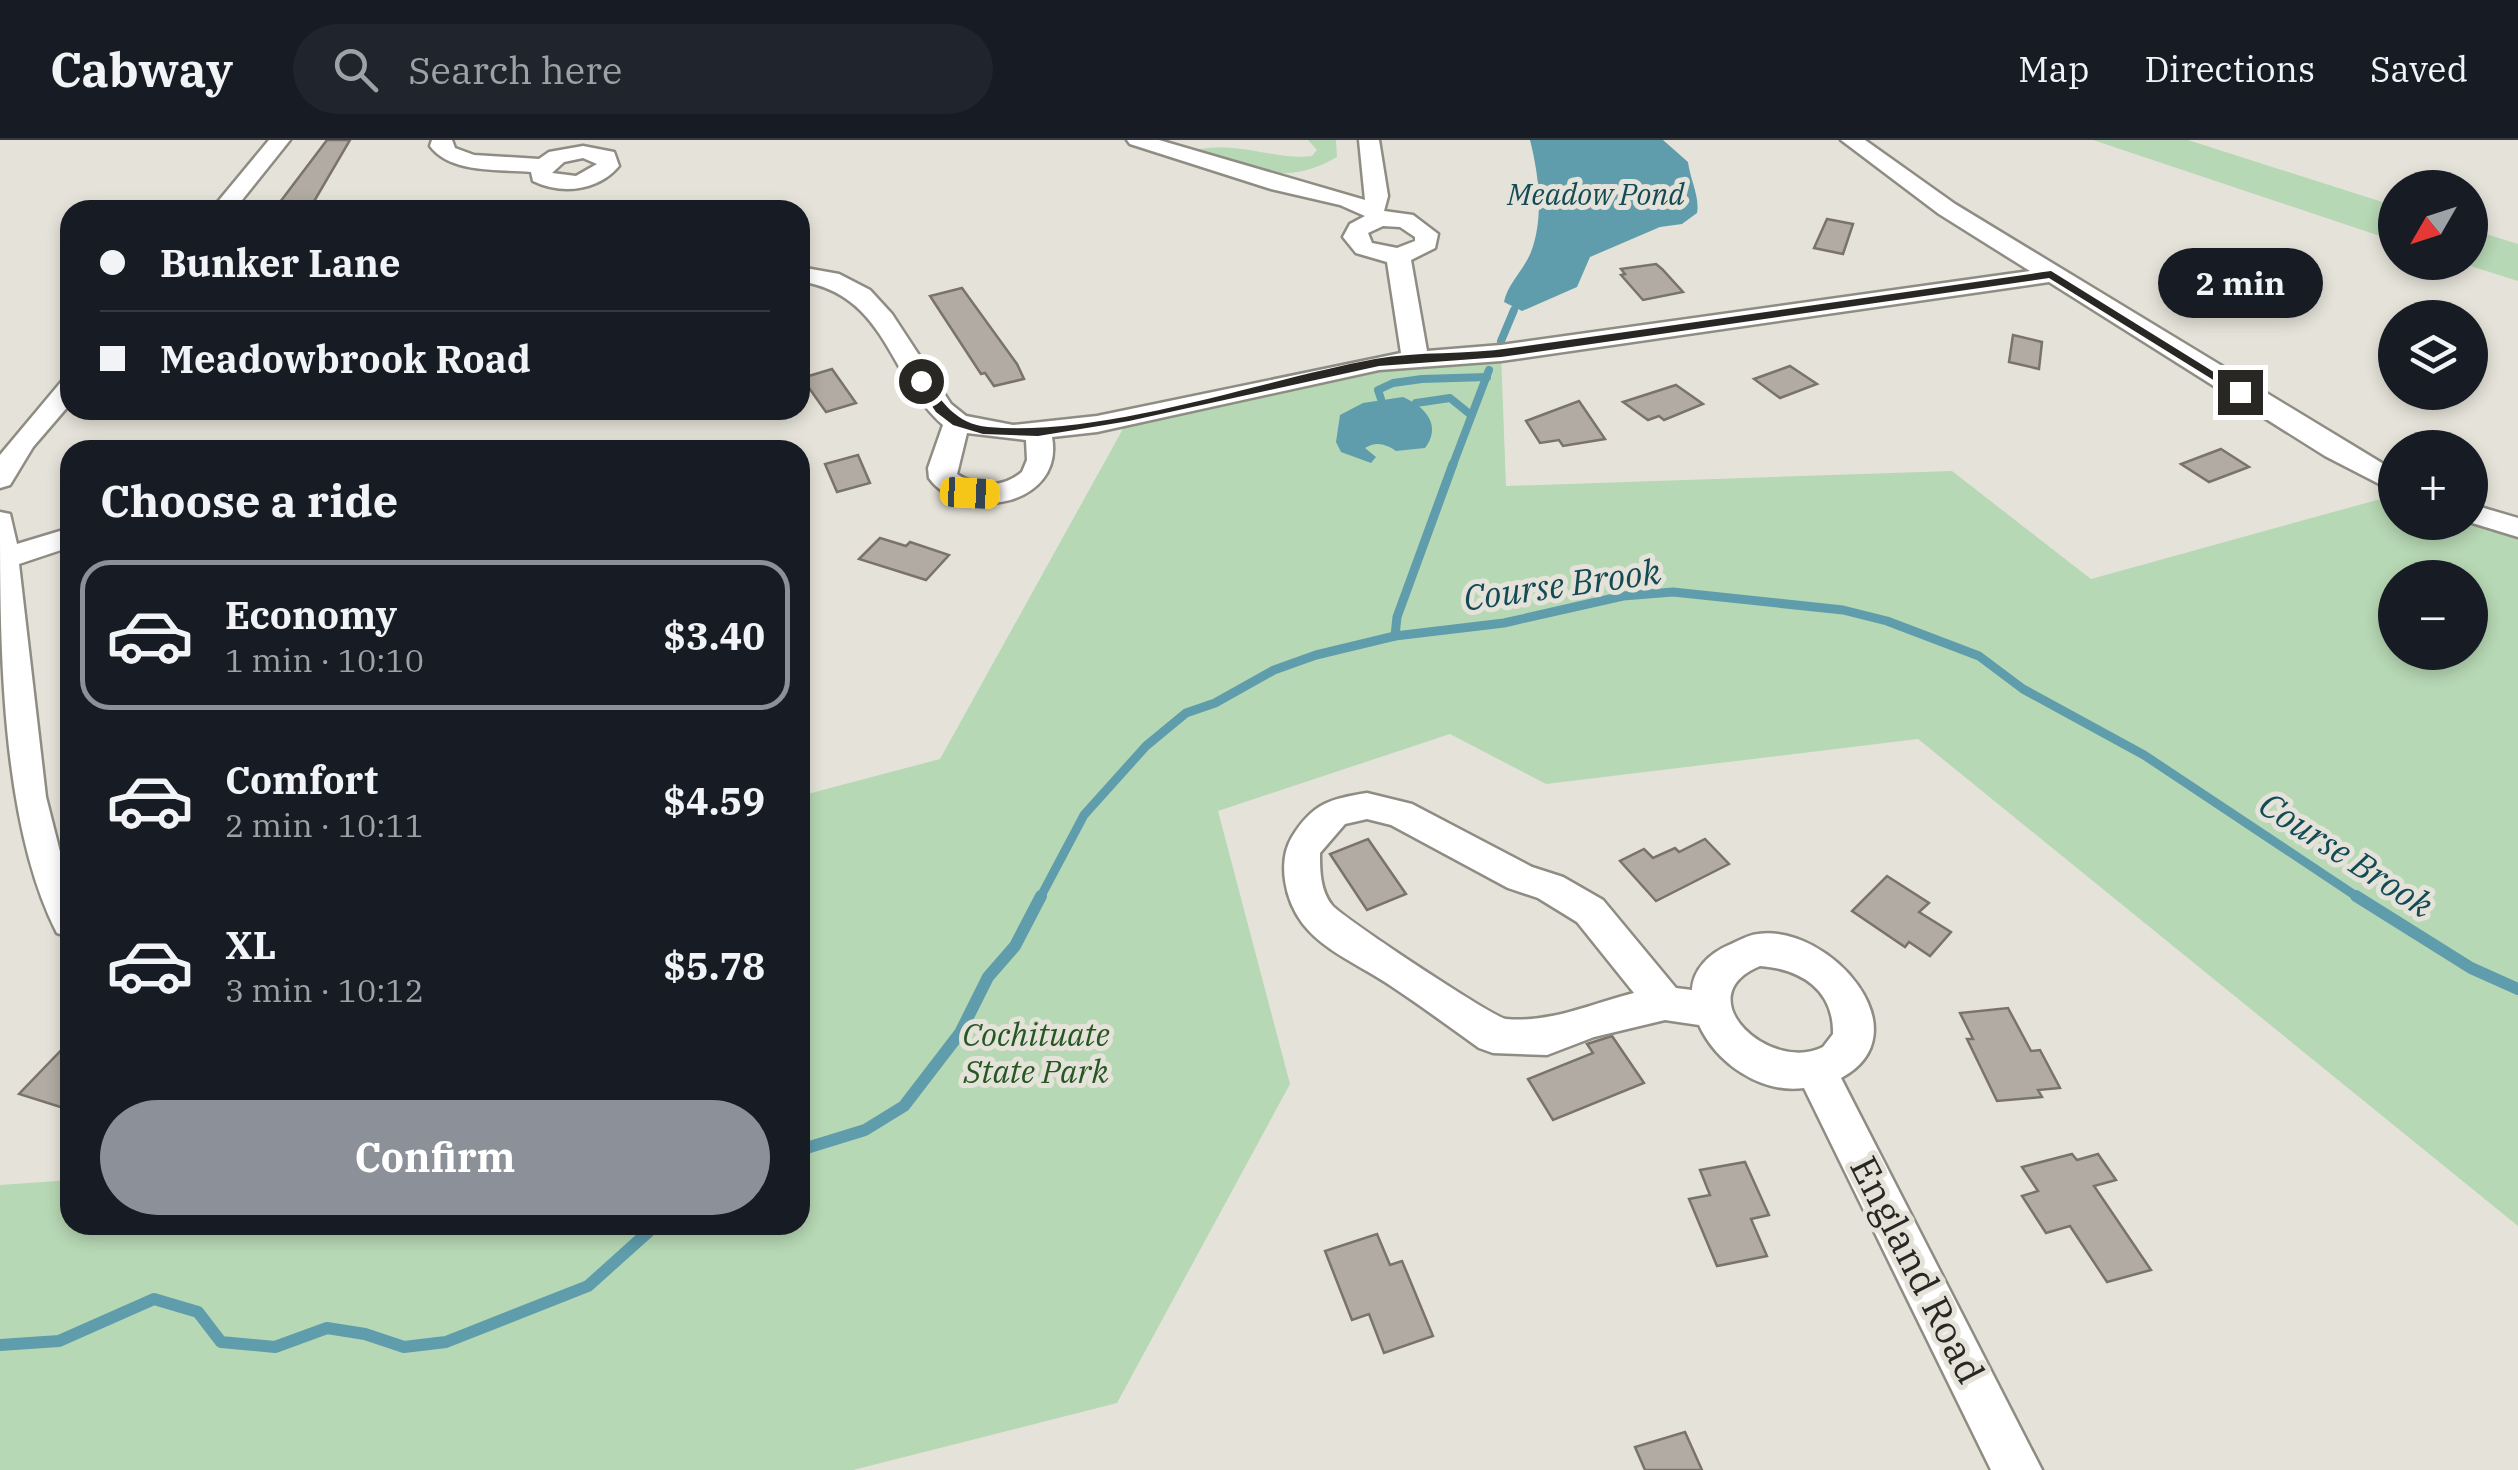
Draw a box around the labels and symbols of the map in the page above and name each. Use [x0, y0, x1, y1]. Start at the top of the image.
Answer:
north arrow [2378, 170, 2488, 280]
water label: Meadow Pond [1506, 174, 1685, 213]
callout: 2 min [2158, 247, 2322, 317]
route start [899, 359, 944, 404]
route end [2218, 370, 2263, 415]
car [939, 476, 1001, 510]
water label: Course Brook [1460, 547, 1664, 621]
water label: Course Brook [2251, 781, 2443, 928]
park label: Cochituate State Park [962, 1013, 1110, 1092]
street label: England Road [1840, 1148, 1997, 1391]

